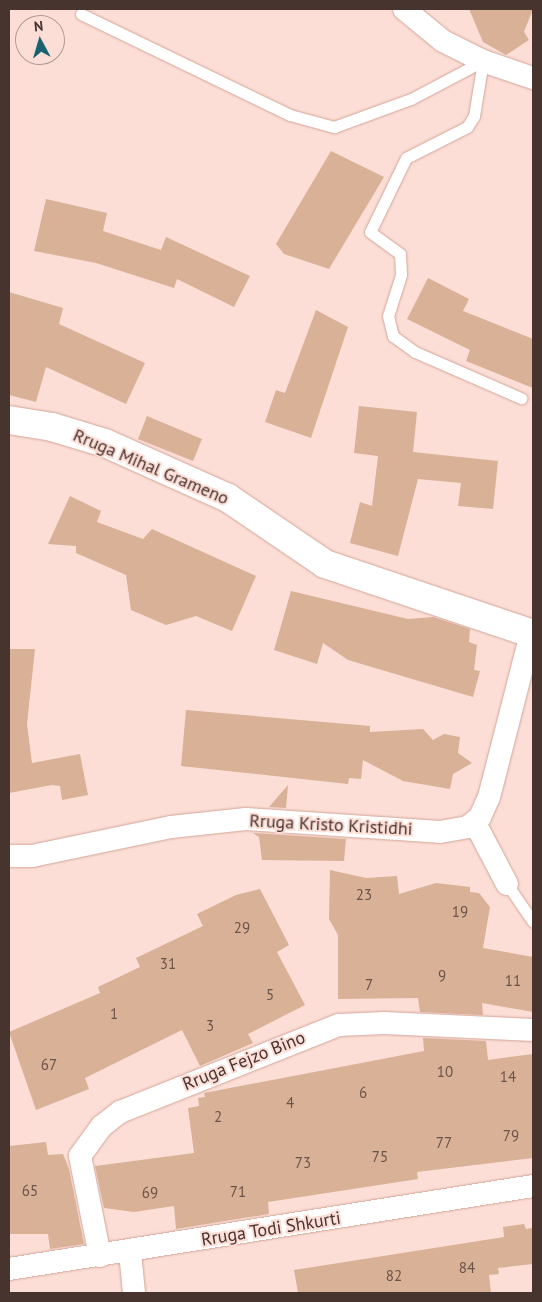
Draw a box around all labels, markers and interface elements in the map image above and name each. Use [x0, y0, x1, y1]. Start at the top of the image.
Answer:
north arrow [15, 15, 65, 65]
text: N [33, 17, 44, 36]
street label: Rruga Mihal Grameno [70, 424, 232, 510]
street label: Rruga Kristo Kristidhi [249, 810, 413, 840]
house number: 23 [356, 886, 372, 904]
house number: 19 [452, 903, 468, 921]
house number: 29 [234, 919, 250, 937]
house number: 31 [160, 955, 176, 973]
house number: 9 [438, 967, 446, 985]
house number: 11 [505, 972, 521, 990]
house number: 7 [365, 976, 373, 994]
house number: 5 [266, 986, 274, 1004]
house number: 1 [110, 1005, 118, 1023]
house number: 3 [206, 1017, 214, 1035]
street label: Rruga Fejzo Bino [180, 1027, 308, 1095]
house number: 67 [41, 1056, 57, 1074]
house number: 10 [437, 1063, 453, 1081]
house number: 14 [500, 1068, 516, 1086]
house number: 6 [359, 1084, 367, 1102]
house number: 4 [286, 1094, 294, 1112]
house number: 2 [214, 1108, 222, 1126]
house number: 79 [503, 1127, 519, 1145]
house number: 77 [436, 1134, 452, 1152]
house number: 75 [372, 1148, 388, 1166]
house number: 73 [295, 1154, 311, 1172]
house number: 65 [22, 1182, 38, 1200]
house number: 71 [230, 1183, 246, 1201]
house number: 69 [142, 1184, 158, 1202]
street label: Rruga Todi Shkurti [199, 1207, 343, 1251]
house number: 84 [459, 1259, 475, 1277]
house number: 82 [386, 1267, 402, 1285]

